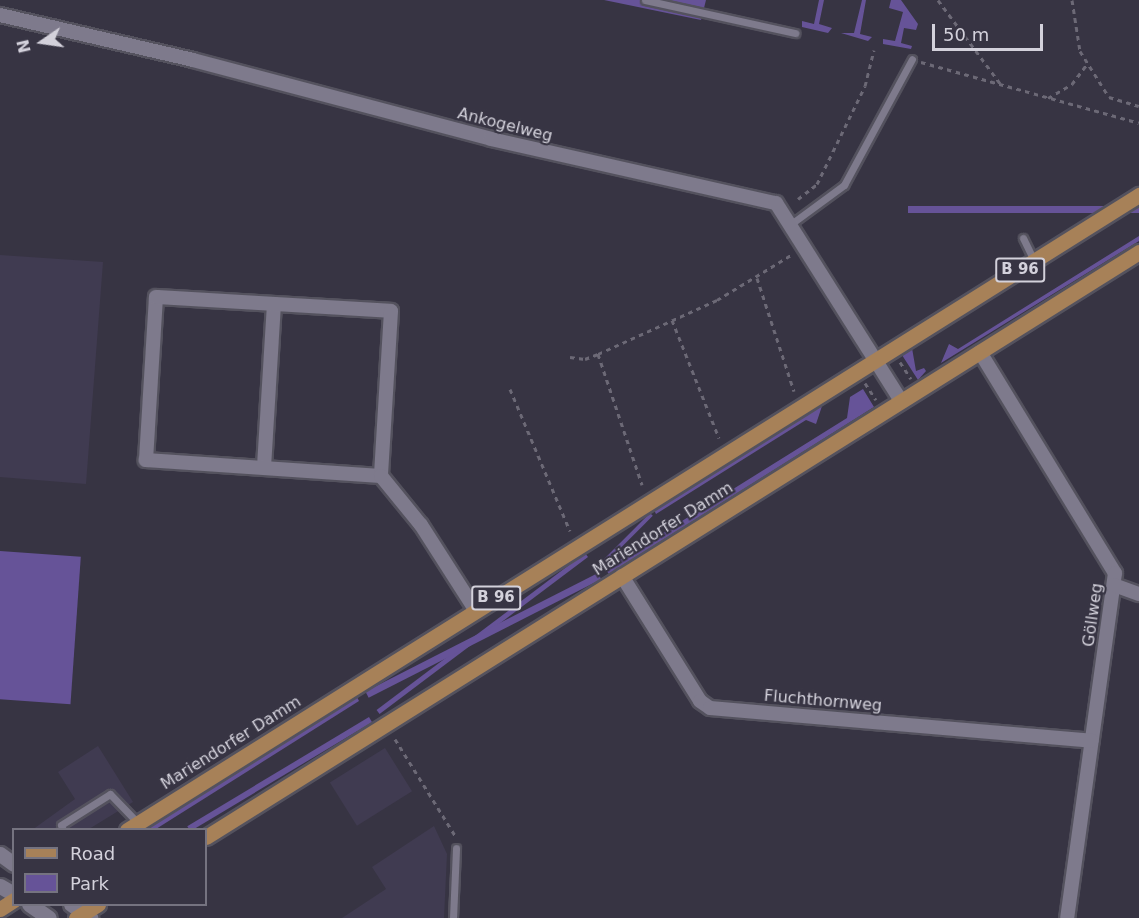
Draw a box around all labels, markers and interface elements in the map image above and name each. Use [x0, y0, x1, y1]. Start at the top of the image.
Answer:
north arrow [12, 12, 72, 72]
scale bar [935, 12, 1046, 50]
text: 50 m [943, 24, 989, 45]
text: N [13, 38, 35, 55]
street label: Ankogelweg [456, 104, 554, 146]
road number: B 96 [994, 258, 1046, 282]
street label: Mariendorfer Damm [589, 478, 737, 580]
street label: Göllweg [1079, 582, 1107, 648]
road number: B 96 [470, 586, 522, 610]
street label: Fluchthornweg [763, 686, 883, 716]
street label: Mariendorfer Damm [157, 692, 305, 794]
legend [12, 828, 207, 906]
text: Road [70, 843, 115, 864]
text: Park [70, 873, 109, 894]

